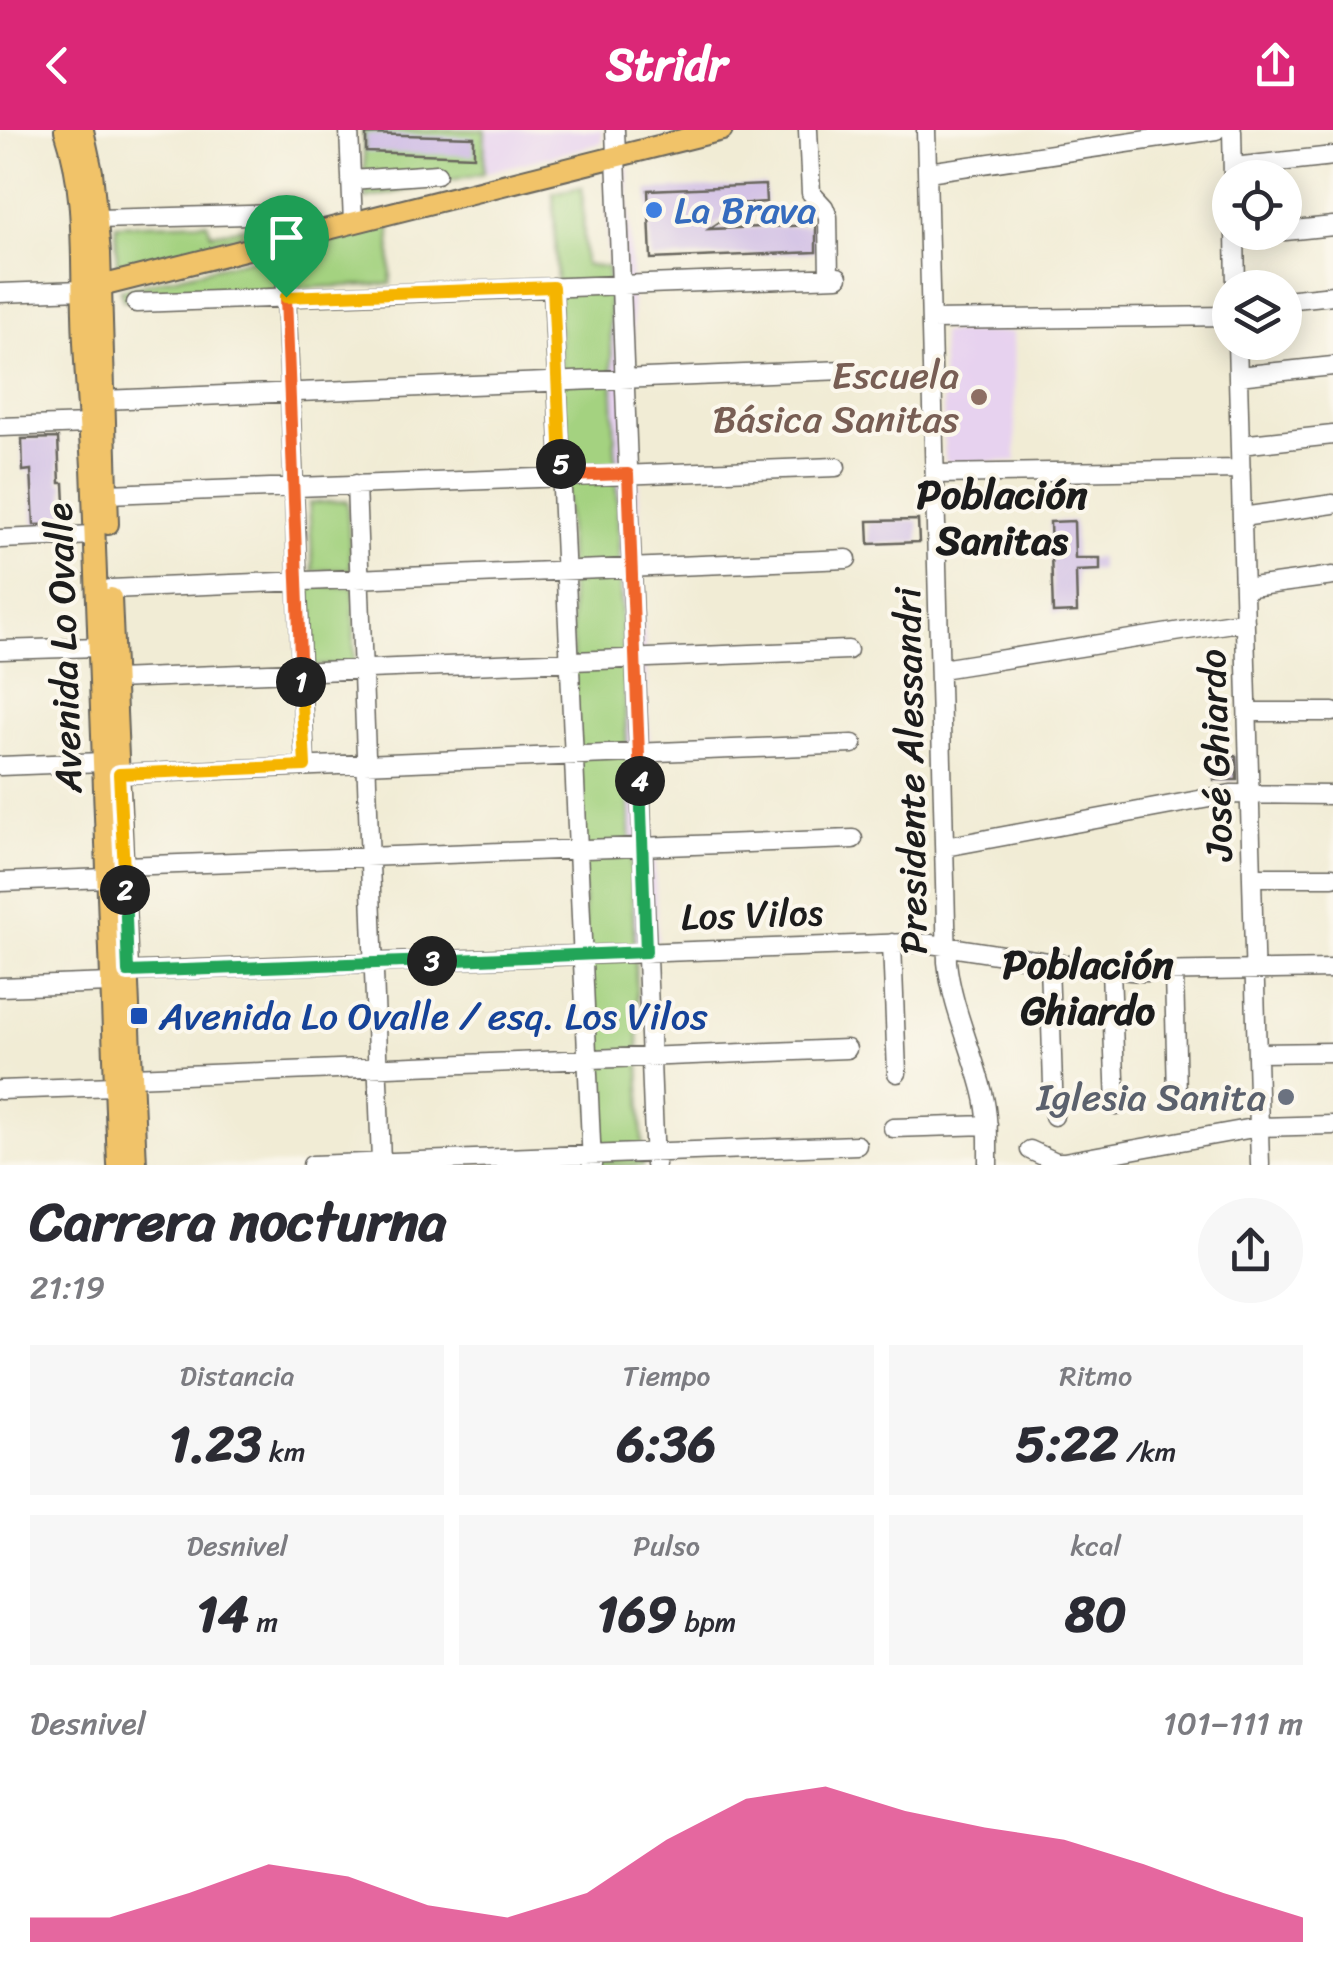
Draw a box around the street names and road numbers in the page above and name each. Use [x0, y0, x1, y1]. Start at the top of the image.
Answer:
street label: Avenida Lo Ovalle [25, 502, 103, 795]
street label: Presidente Alessandri [874, 585, 948, 955]
street label: José Ghiardo [1179, 648, 1253, 864]
street label: Los Vilos [680, 879, 825, 951]

